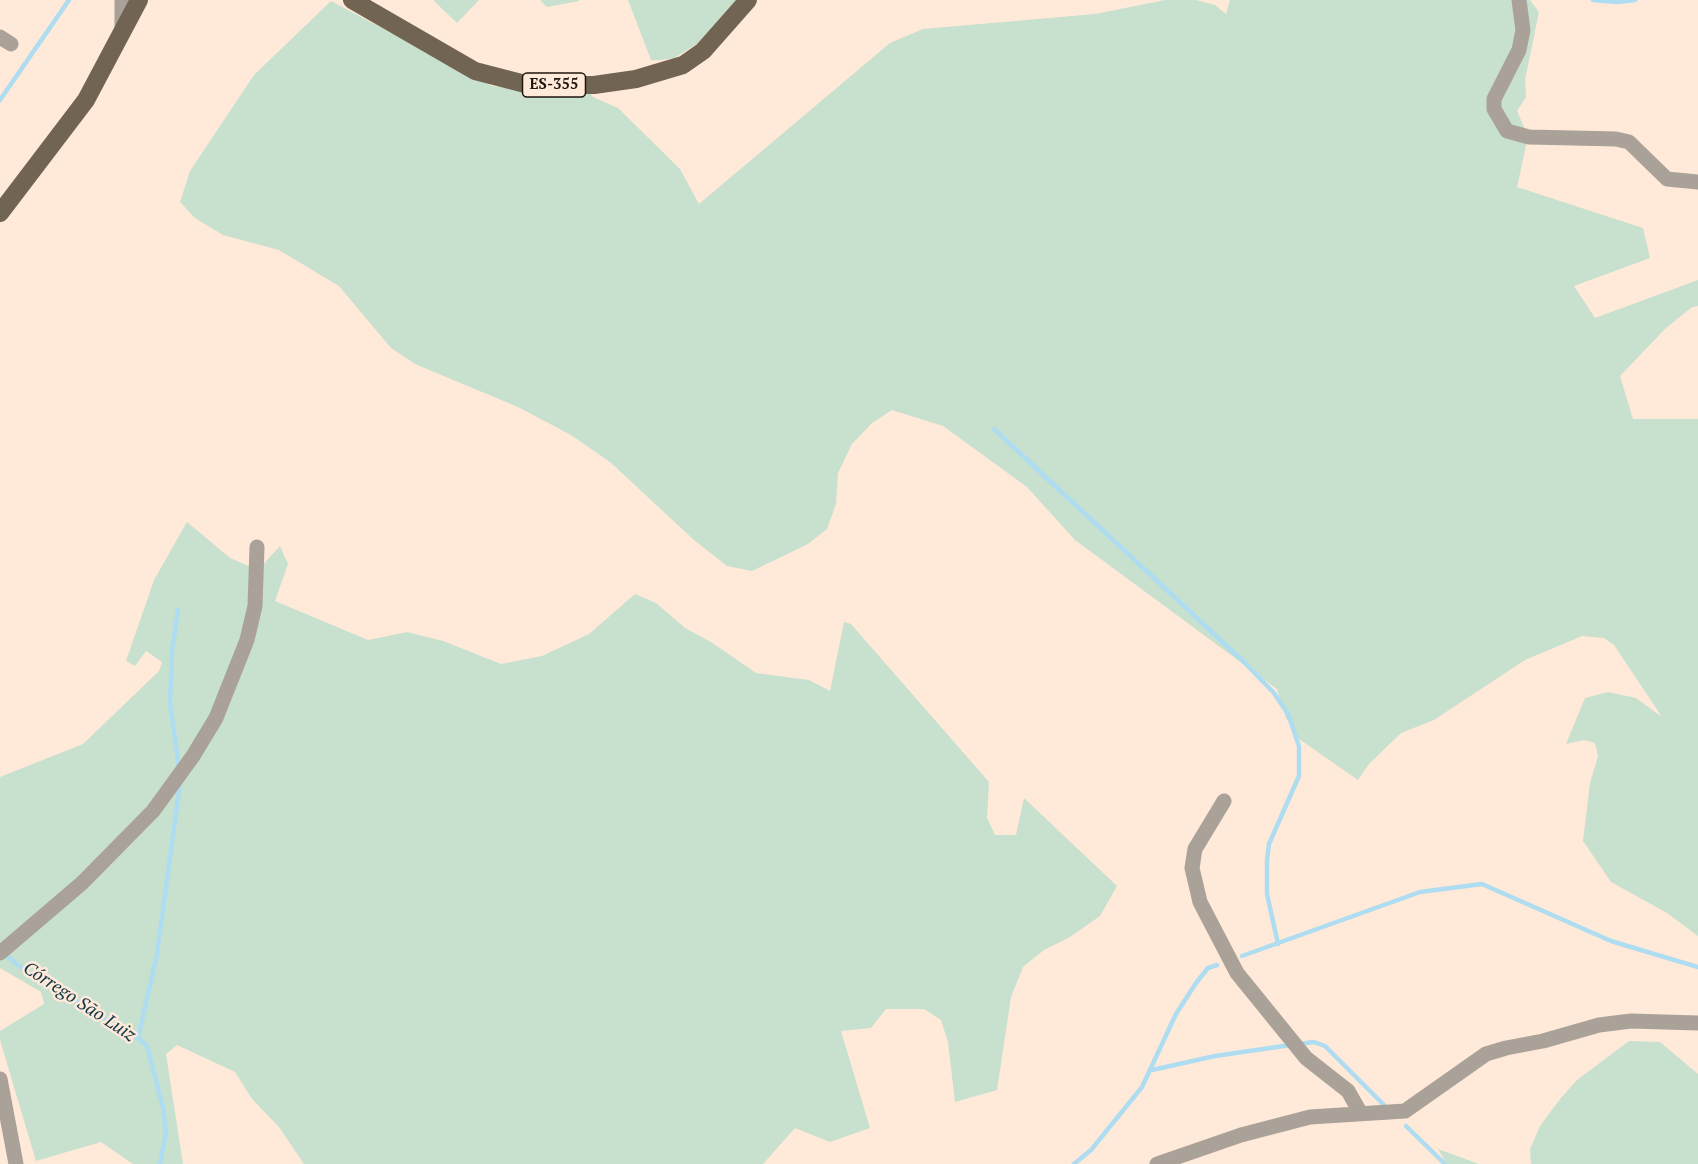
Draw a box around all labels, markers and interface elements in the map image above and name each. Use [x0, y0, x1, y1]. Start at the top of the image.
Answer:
road number: ES-355 [522, 73, 586, 97]
water label: Córrego São Luiz [19, 958, 139, 1046]

